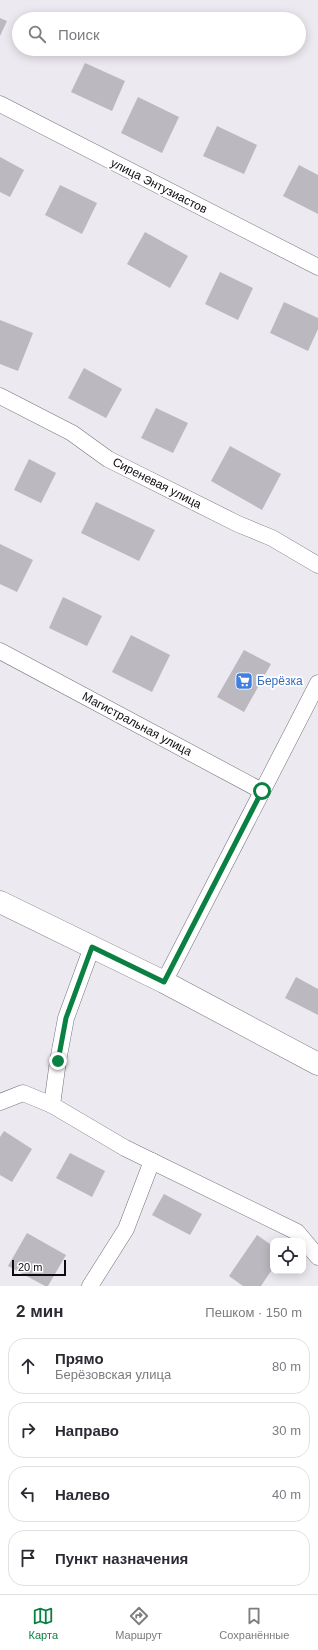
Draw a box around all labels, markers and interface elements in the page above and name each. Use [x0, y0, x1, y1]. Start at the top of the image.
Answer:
search box [12, 12, 306, 56]
icon: search [26, 23, 48, 45]
text: Поиск [58, 26, 100, 43]
street label: улица Энтузиастов [108, 156, 210, 216]
street label: Сиреневая улица [110, 455, 204, 512]
supermarket icon: Берёзка [234, 671, 254, 691]
place label: Берёзка [257, 674, 303, 688]
street label: Магистральная улица [80, 689, 194, 759]
route start [253, 782, 271, 800]
route end [49, 1052, 67, 1070]
map controls [270, 1238, 306, 1274]
button: locate [270, 1238, 306, 1274]
scale bar [12, 1258, 66, 1277]
text: 20 m [18, 1261, 42, 1273]
text: 2 мин [16, 1302, 63, 1321]
text: Пешком · 150 m [205, 1305, 302, 1320]
text: Прямо [55, 1350, 104, 1367]
icon: ahead [17, 1355, 39, 1377]
text: 80 m [272, 1359, 301, 1374]
text: Берёзовская улица [55, 1367, 171, 1382]
icon: right [17, 1419, 39, 1441]
text: Направо [55, 1422, 119, 1439]
text: 30 m [272, 1423, 301, 1438]
icon: left [17, 1483, 39, 1505]
text: Налево [55, 1486, 110, 1503]
text: 40 m [272, 1487, 301, 1502]
icon: arrive [17, 1547, 39, 1569]
text: Пункт назначения [55, 1550, 188, 1567]
tab: Карта [29, 1605, 58, 1641]
tab: Маршрут [115, 1605, 162, 1641]
tab: Сохранённые [219, 1605, 289, 1641]

